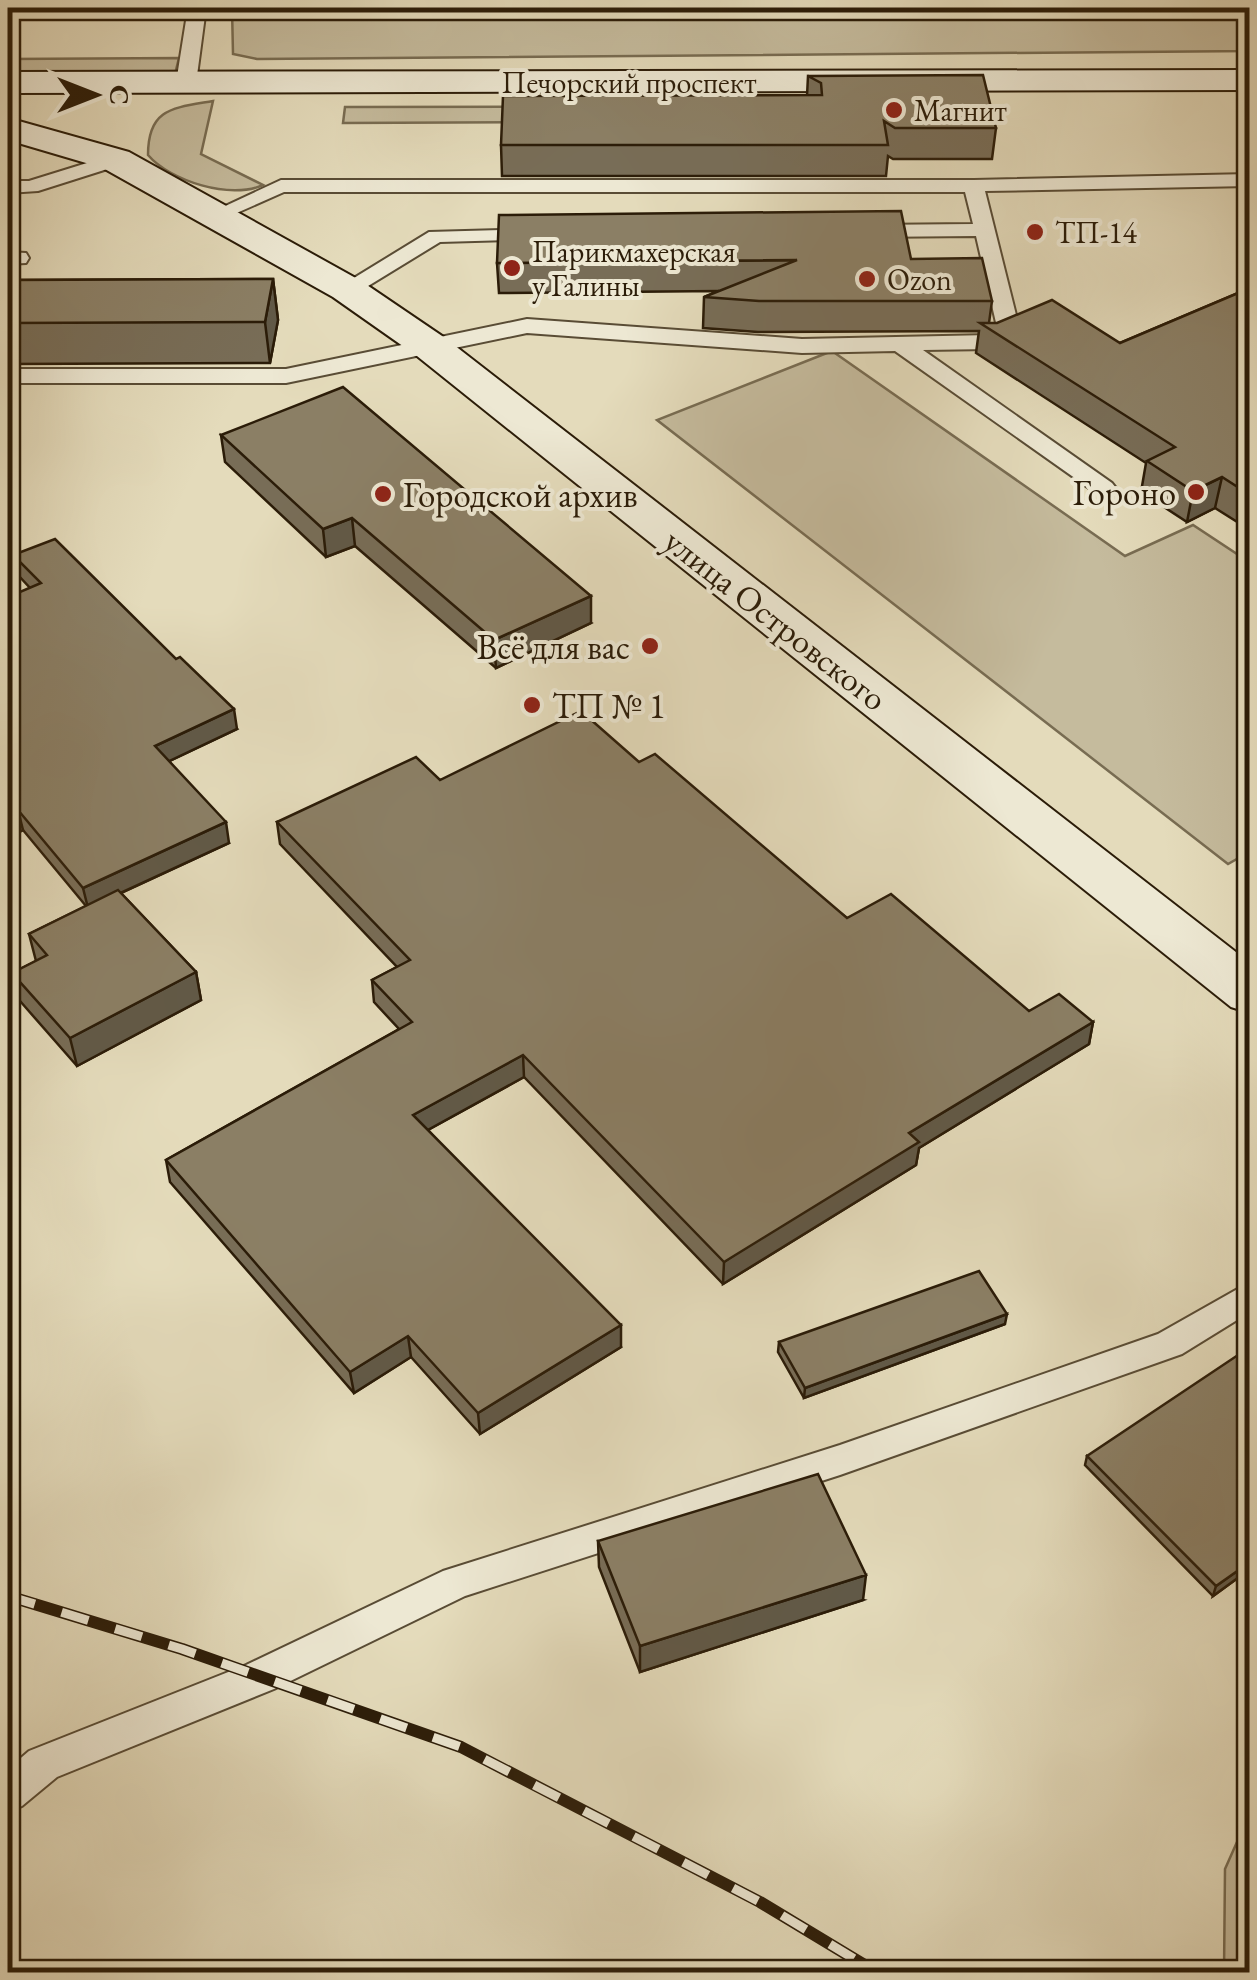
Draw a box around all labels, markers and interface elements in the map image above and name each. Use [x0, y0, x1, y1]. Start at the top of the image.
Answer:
north arrow [45, 45, 145, 145]
street label: Печорский проспект [502, 63, 756, 102]
text: С [102, 85, 138, 105]
place label: Магнит [914, 91, 1007, 130]
marker: Магнит [883, 99, 905, 121]
place label: ТП-14 [1055, 213, 1138, 252]
marker: ТП-14 [1024, 221, 1046, 243]
place label: Парикмахерская у Галины [532, 232, 736, 305]
marker: Парикмахерская у Галины [501, 257, 523, 279]
place label: Ozon [887, 260, 952, 299]
marker: Ozon [856, 268, 878, 290]
place label: Гороно [1073, 470, 1176, 516]
place label: Городской архив [403, 472, 638, 518]
marker: Гороно [1185, 481, 1207, 503]
marker: Городской архив [372, 483, 394, 505]
street label: улица Островского [655, 518, 897, 721]
place label: Всё для вас [477, 624, 630, 669]
marker: Всё для вас [639, 635, 661, 657]
place label: ТП № 1 [552, 683, 666, 728]
marker: ТП № 1 [521, 694, 543, 716]

